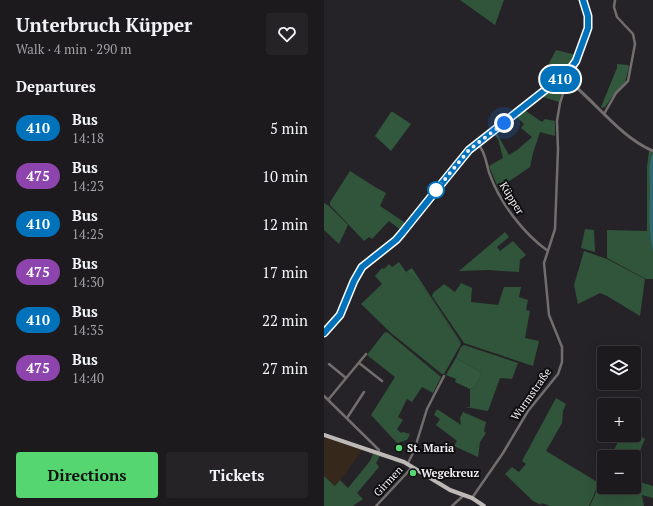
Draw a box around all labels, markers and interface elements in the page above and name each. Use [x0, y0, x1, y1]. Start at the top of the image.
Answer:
text: Unterbruch Küpper [16, 12, 192, 37]
button: heart [266, 13, 308, 55]
text: Walk · 4 min · 290 m [16, 40, 131, 58]
line badge: 410 [537, 66, 583, 92]
text: 410 [548, 69, 572, 88]
text: Departures [16, 76, 96, 96]
text: Bus [72, 109, 98, 129]
your location [494, 113, 514, 133]
text: 410 [26, 118, 50, 137]
text: 5 min [270, 118, 308, 138]
text: 14:18 [72, 129, 104, 147]
text: Bus [72, 157, 98, 177]
text: 475 [26, 166, 50, 185]
text: 10 min [262, 166, 308, 186]
text: 14:23 [72, 177, 104, 195]
street label: Küpper [497, 179, 528, 217]
unlabelled marker [427, 181, 445, 199]
text: Bus [72, 205, 98, 225]
text: 410 [26, 214, 50, 233]
text: 12 min [262, 214, 308, 234]
text: 14:25 [72, 225, 104, 243]
text: Bus [72, 253, 98, 273]
text: 475 [26, 262, 50, 281]
text: 17 min [262, 262, 308, 282]
text: 14:30 [72, 273, 104, 291]
text: Bus [72, 301, 98, 321]
text: 410 [26, 310, 50, 329]
text: 22 min [262, 310, 308, 330]
text: 14:35 [72, 321, 104, 339]
map controls [597, 346, 641, 494]
button: layers [597, 346, 641, 390]
text: Bus [72, 349, 98, 369]
text: 475 [26, 358, 50, 377]
text: 27 min [262, 358, 308, 378]
street label: Wurmstraße [508, 365, 554, 423]
text: 14:40 [72, 369, 104, 387]
button: + [597, 398, 641, 442]
place label: St. Maria [407, 441, 454, 455]
marker: St. Maria [394, 443, 404, 453]
button: − [597, 450, 641, 494]
button: Directions [16, 452, 158, 498]
button: Tickets [166, 452, 308, 498]
street label: Girmen [370, 462, 406, 499]
place label: Wegekreuz [421, 466, 479, 480]
marker: Wegekreuz [408, 468, 418, 478]

